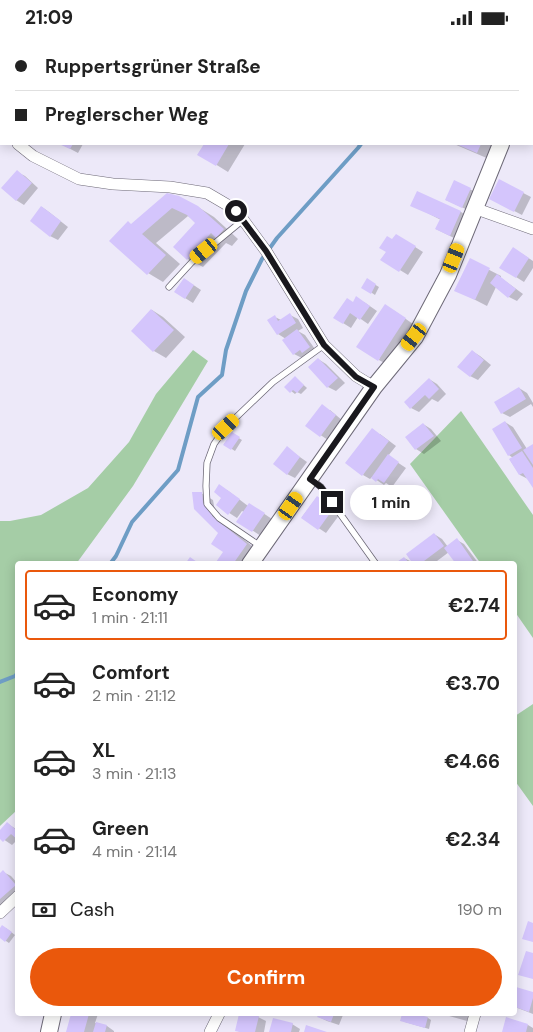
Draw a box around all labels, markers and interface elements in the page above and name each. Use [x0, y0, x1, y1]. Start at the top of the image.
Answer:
text: 21:09 [25, 5, 73, 30]
text: Ruppertsgrüner Straße [45, 54, 261, 79]
text: Preglerscher Weg [45, 102, 209, 127]
route start [225, 200, 247, 222]
car [187, 236, 220, 266]
car [441, 241, 466, 275]
car [398, 321, 429, 353]
car [209, 411, 242, 443]
callout: 1 min [350, 485, 432, 519]
car [276, 489, 305, 523]
route end [321, 491, 343, 513]
text: 1 min [372, 492, 410, 513]
text: Economy [92, 582, 179, 607]
icon: car [32, 583, 77, 628]
text: €2.74 [448, 593, 500, 618]
text: 1 min · 21:11 [92, 607, 168, 628]
text: Comfort [92, 660, 170, 685]
icon: car [32, 661, 77, 706]
text: €3.70 [446, 671, 500, 696]
text: 2 min · 21:12 [92, 685, 176, 706]
text: XL [92, 738, 115, 763]
icon: car [32, 739, 77, 784]
text: €4.66 [444, 749, 500, 774]
text: 3 min · 21:13 [92, 763, 177, 784]
text: Green [92, 816, 149, 841]
icon: car [32, 817, 77, 862]
text: €2.34 [445, 827, 500, 852]
text: 4 min · 21:14 [92, 841, 177, 862]
icon: cash [30, 896, 58, 924]
text: Cash [70, 897, 114, 922]
text: 190 m [458, 899, 502, 920]
button: Confirm [30, 948, 502, 1006]

